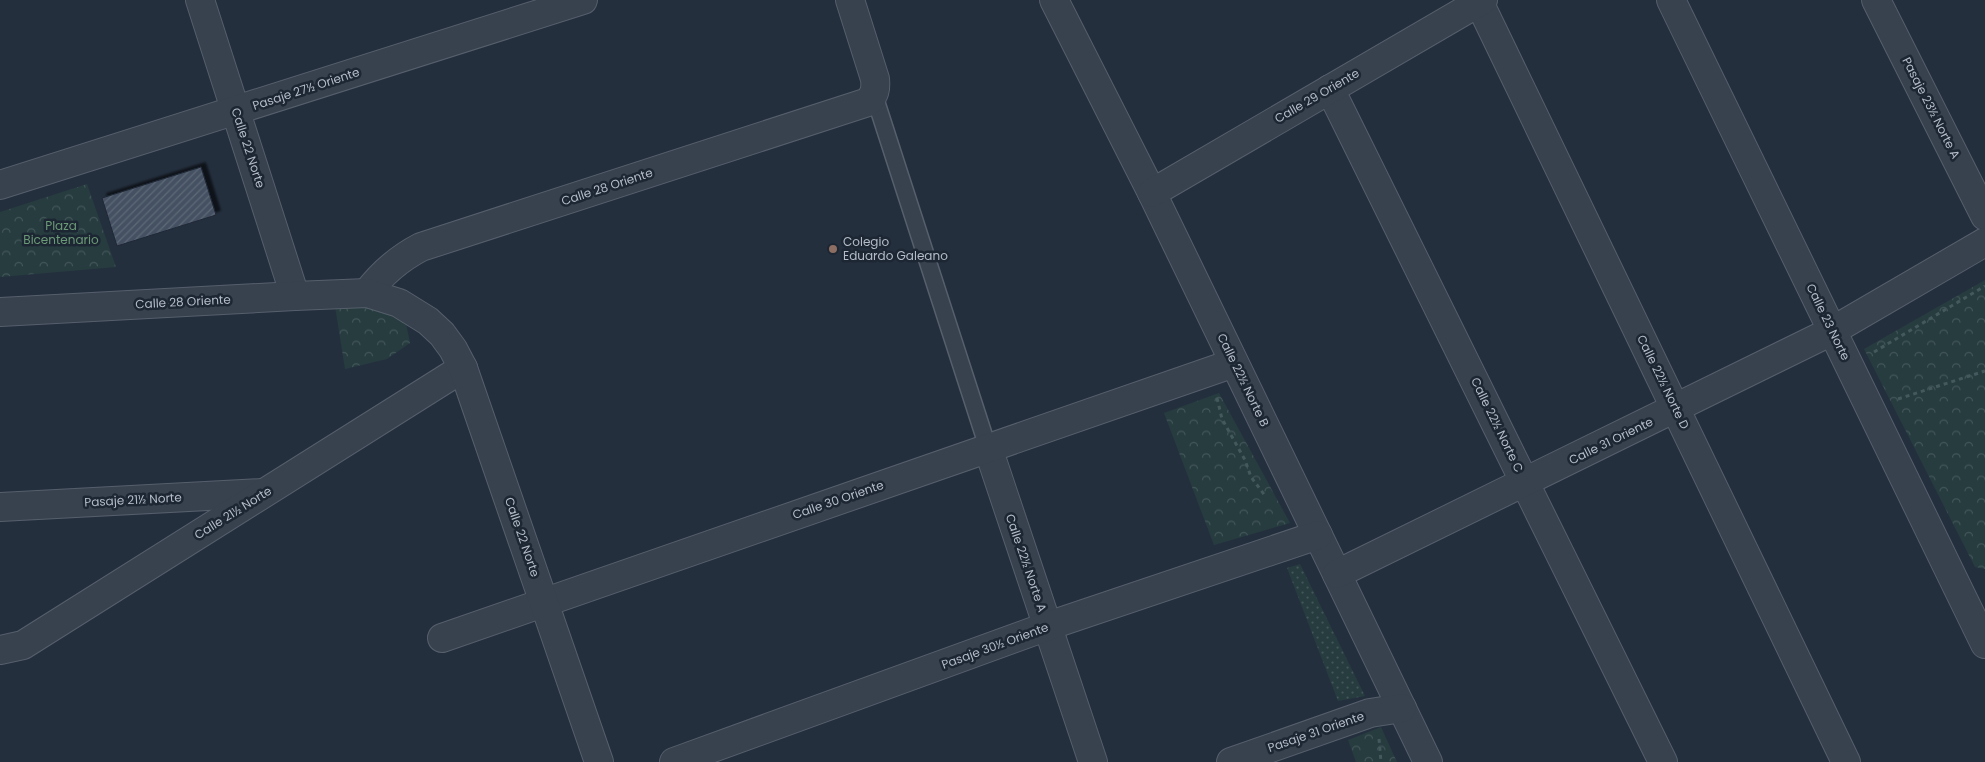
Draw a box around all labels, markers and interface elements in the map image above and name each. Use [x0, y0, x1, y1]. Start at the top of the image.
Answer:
street label: Pasaje 23½ Norte A [1898, 54, 1964, 162]
street label: Pasaje 27½ Oriente [250, 63, 362, 114]
street label: Calle 29 Oriente [1271, 64, 1362, 127]
street label: Calle 22 Norte [228, 106, 269, 190]
street label: Calle 28 Oriente [559, 164, 655, 209]
park label: Plaza Bicentenario [23, 217, 99, 248]
place label: Colegio Eduardo Galeano [843, 233, 948, 264]
marker: Colegio Eduardo Galeano [827, 243, 839, 255]
street label: Calle 23 Norte [1803, 281, 1854, 363]
street label: Calle 28 Oriente [135, 291, 231, 312]
street label: Calle 22½ Norte B [1213, 330, 1273, 429]
street label: Calle 22½ Norte D [1633, 332, 1694, 432]
street label: Calle 22½ Norte C [1467, 374, 1528, 475]
street label: Calle 31 Oriente [1566, 413, 1656, 468]
street label: Calle 30 Oriente [790, 476, 886, 523]
street label: Calle 21½ Norte [191, 482, 275, 543]
street label: Pasaje 21½ Norte [84, 488, 182, 511]
street label: Calle 22 Norte [501, 495, 544, 579]
street label: Calle 22½ Norte A [1002, 512, 1051, 614]
street label: Pasaje 30½ Oriente [939, 618, 1051, 673]
street label: Pasaje 31 Oriente [1265, 707, 1366, 756]

